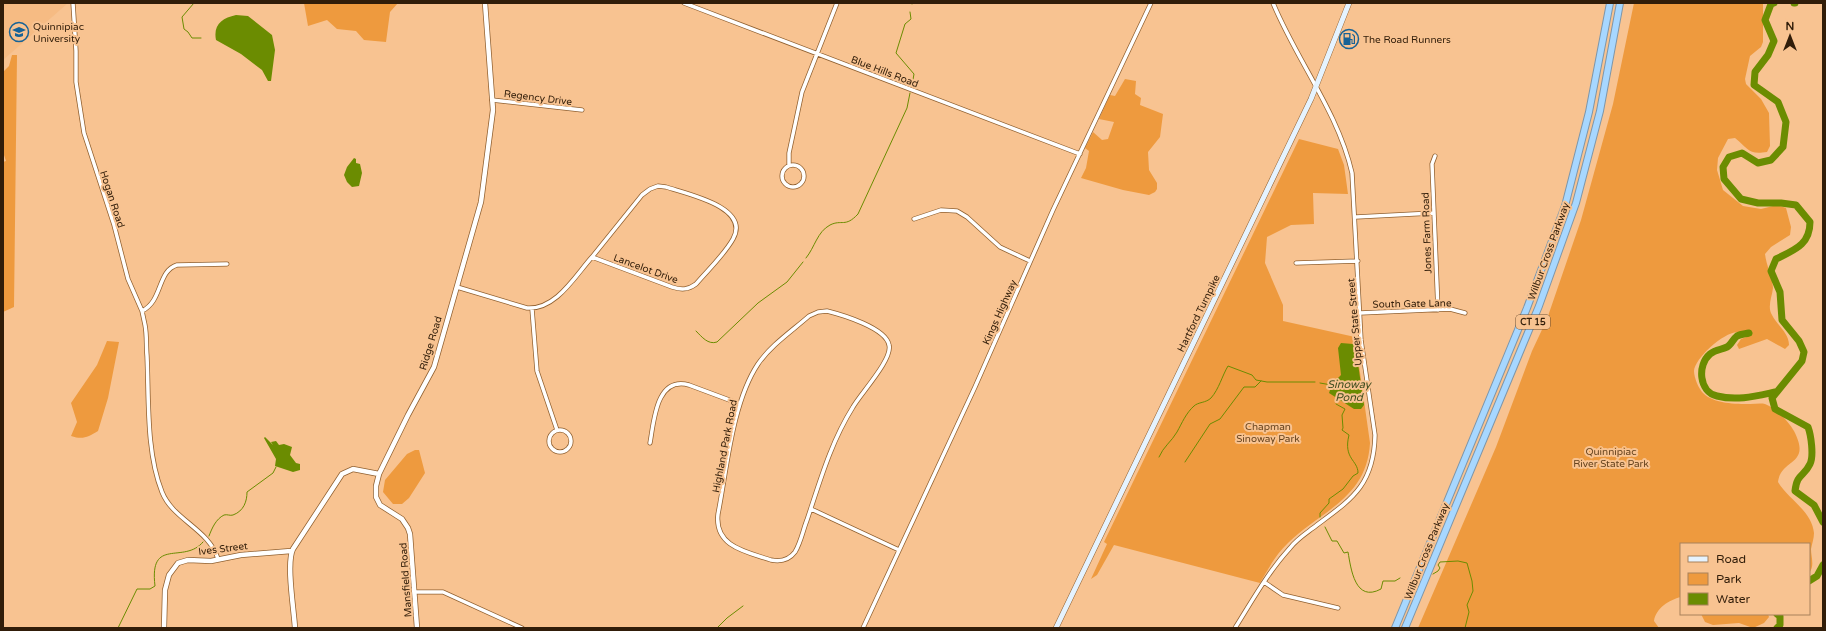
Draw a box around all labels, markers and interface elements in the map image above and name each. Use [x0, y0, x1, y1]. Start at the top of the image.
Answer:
north arrow [1770, 16, 1810, 56]
text: N [1786, 20, 1794, 33]
school or university icon: Quinnipiac University [8, 21, 30, 43]
place label: Quinnipiac University [33, 21, 84, 45]
fuel station icon: The Road Runners [1338, 28, 1360, 50]
place label: The Road Runners [1363, 34, 1451, 46]
street label: Blue Hills Road [849, 54, 920, 90]
street label: Regency Drive [503, 88, 573, 108]
street label: Hogan Road [97, 169, 127, 229]
street label: Jones Farm Road [1420, 192, 1434, 274]
street label: Wilbur Cross Parkway [1526, 200, 1572, 302]
street label: Lancelot Drive [612, 252, 680, 286]
street label: Hartford Turnpike [1175, 273, 1223, 354]
street label: Kings Highway [980, 277, 1020, 347]
street label: Upper State Street [1345, 277, 1365, 366]
street label: South Gate Lane [1372, 297, 1452, 311]
street label: Ridge Road [417, 315, 445, 372]
road number: CT 15 [1516, 315, 1550, 329]
water label: Sinoway Pond [1327, 378, 1372, 404]
street label: Highland Park Road [710, 399, 740, 494]
park label: Chapman Sinoway Park [1236, 421, 1300, 445]
park label: Quinnipiac River State Park [1573, 446, 1649, 470]
street label: Wilbur Cross Parkway [1402, 501, 1452, 601]
street label: Ives Street [198, 540, 249, 558]
street label: Mansfield Road [397, 542, 415, 618]
legend [1680, 543, 1810, 615]
text: Road [1716, 552, 1746, 566]
text: Park [1716, 572, 1742, 586]
text: Water [1716, 592, 1751, 606]

